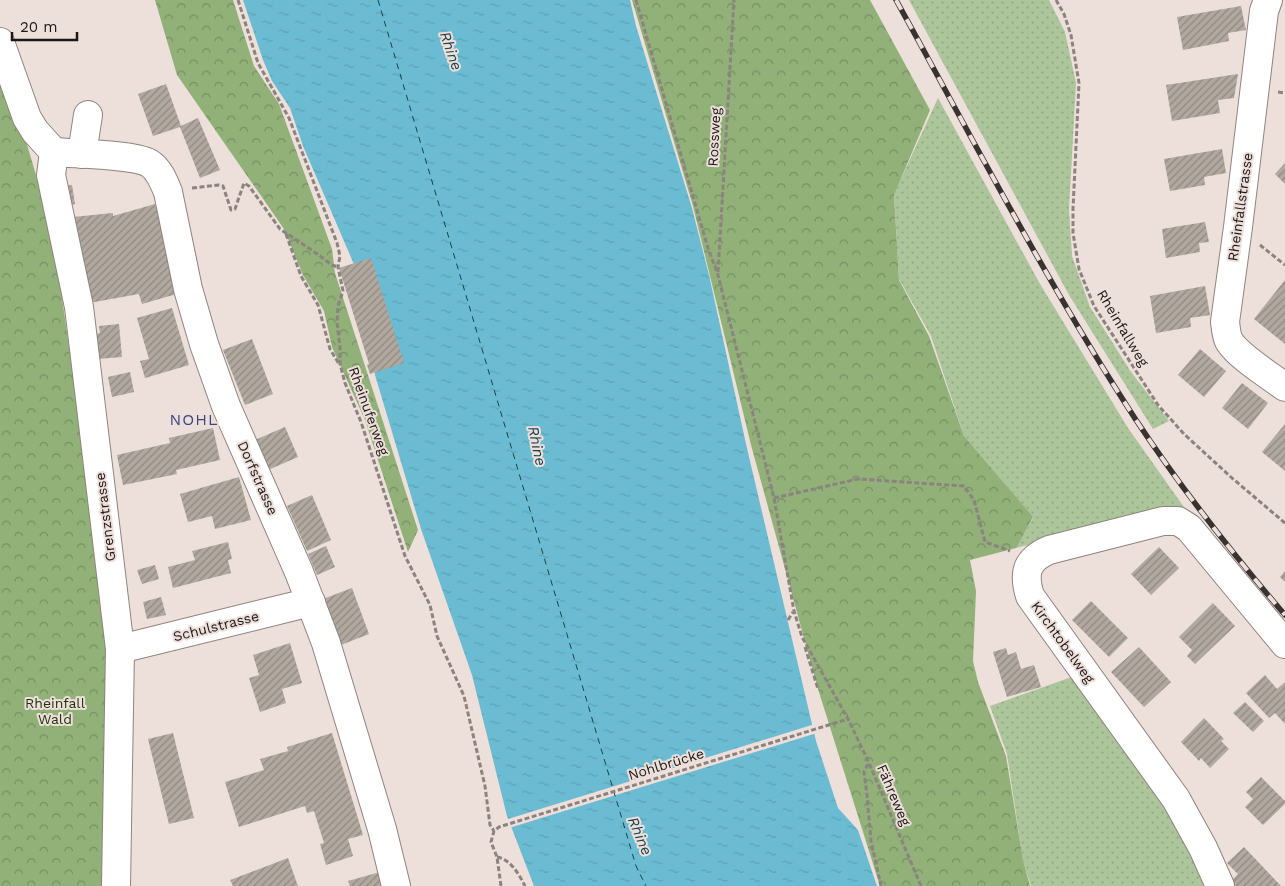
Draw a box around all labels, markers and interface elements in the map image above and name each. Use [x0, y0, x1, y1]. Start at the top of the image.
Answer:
scale bar [12, 10, 78, 42]
text: 20 m [20, 18, 58, 36]
water label: Rhine [436, 29, 466, 73]
street label: Rossweg [704, 107, 724, 167]
street label: Rheinfallstrasse [1224, 152, 1256, 262]
street label: Rheinfallweg [1094, 287, 1152, 370]
street label: Rheinuferweg [346, 365, 393, 458]
district label: NOHL [169, 410, 219, 429]
water label: Rhine [524, 425, 550, 467]
street label: Dorfstrasse [235, 439, 281, 517]
street label: Grenzstrasse [92, 472, 118, 562]
street label: Kirchtobelweg [1028, 598, 1098, 686]
street label: Schulstrasse [171, 608, 261, 644]
park label: Rheinfall Wald [25, 695, 86, 727]
street label: Nohlbrücke [626, 745, 706, 783]
street label: Fähreweg [874, 762, 914, 828]
water label: Rhine [624, 814, 656, 858]

